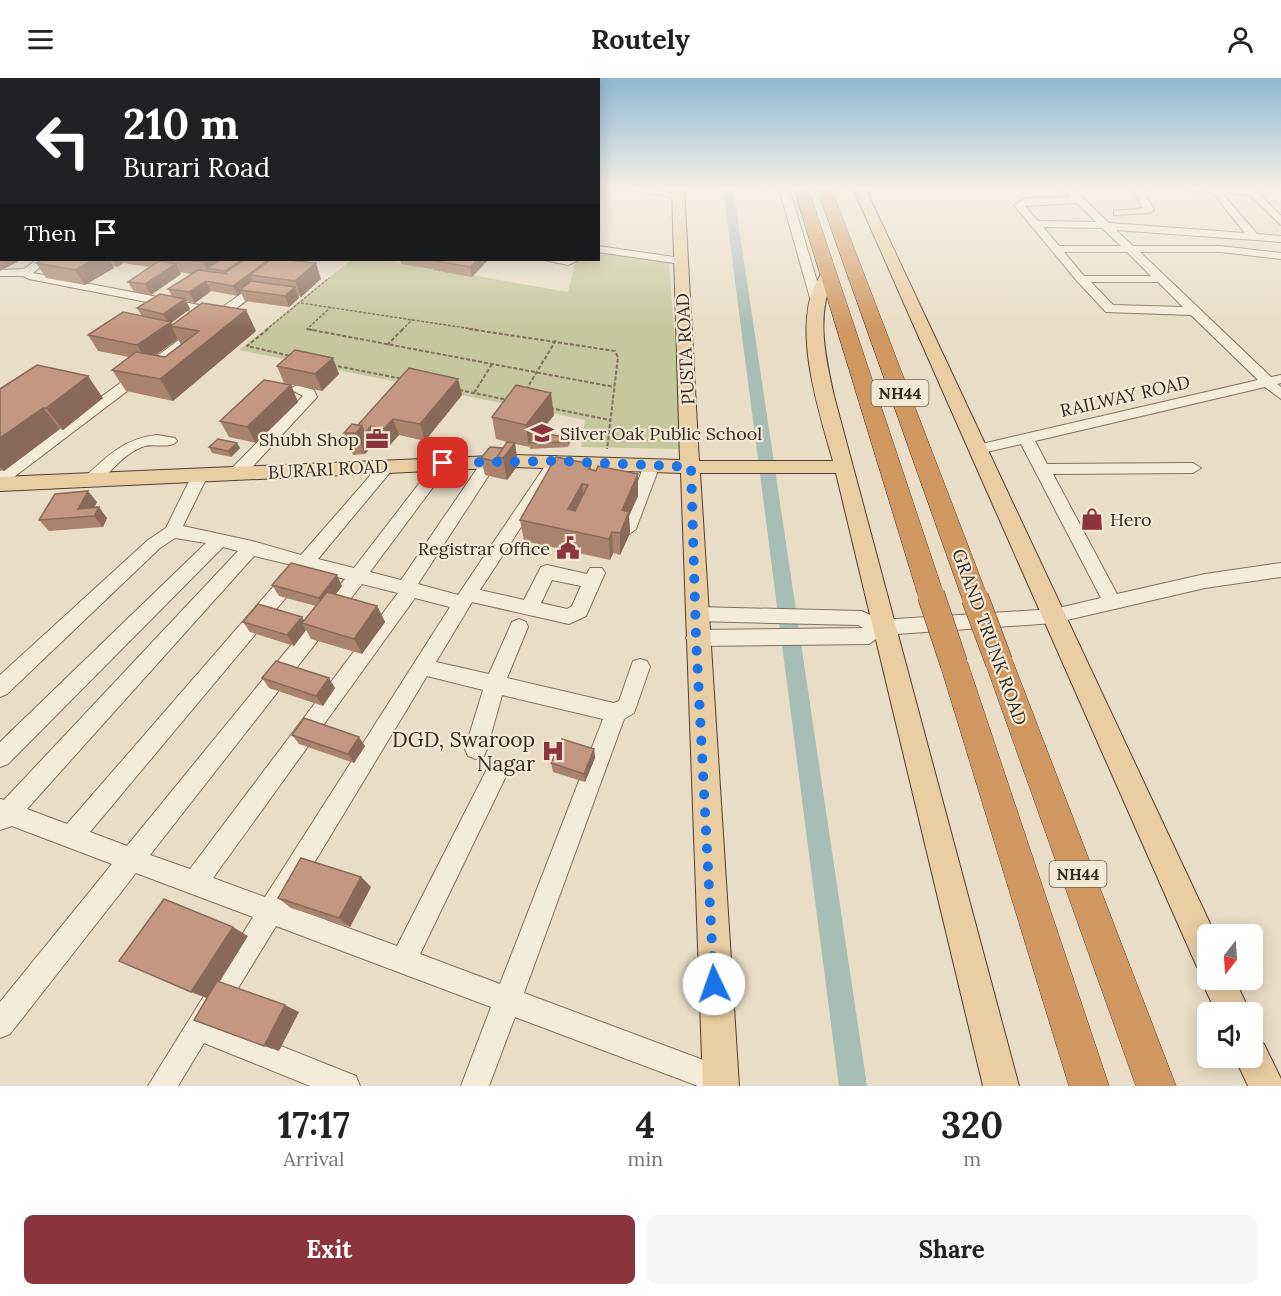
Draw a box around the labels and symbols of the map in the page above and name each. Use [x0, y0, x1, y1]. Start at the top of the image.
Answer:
street label: PUSTA ROAD [671, 293, 699, 405]
street label: RAILWAY ROAD [1058, 370, 1192, 422]
road number: NH44 [872, 380, 928, 406]
school or university icon: Silver Oak Public School [529, 420, 555, 446]
place label: Silver Oak Public School [560, 422, 762, 445]
office icon: Shubh Shop [364, 426, 390, 452]
place label: Shubh Shop [259, 428, 359, 451]
pin [417, 437, 468, 488]
street label: BURARI ROAD [267, 454, 389, 484]
shop icon: Hero [1079, 506, 1105, 532]
place label: Hero [1110, 508, 1152, 531]
public building icon: Registrar Office [555, 535, 581, 561]
place label: Registrar Office [418, 537, 550, 560]
street label: GRAND TRUNK ROAD [947, 546, 1033, 728]
place label: DGD, Swaroop Nagar [392, 726, 535, 777]
hospital icon: DGD, Swaroop Nagar [540, 738, 566, 764]
road number: NH44 [1050, 861, 1106, 887]
north arrow [1197, 924, 1263, 990]
position arrow [682, 952, 746, 1016]

